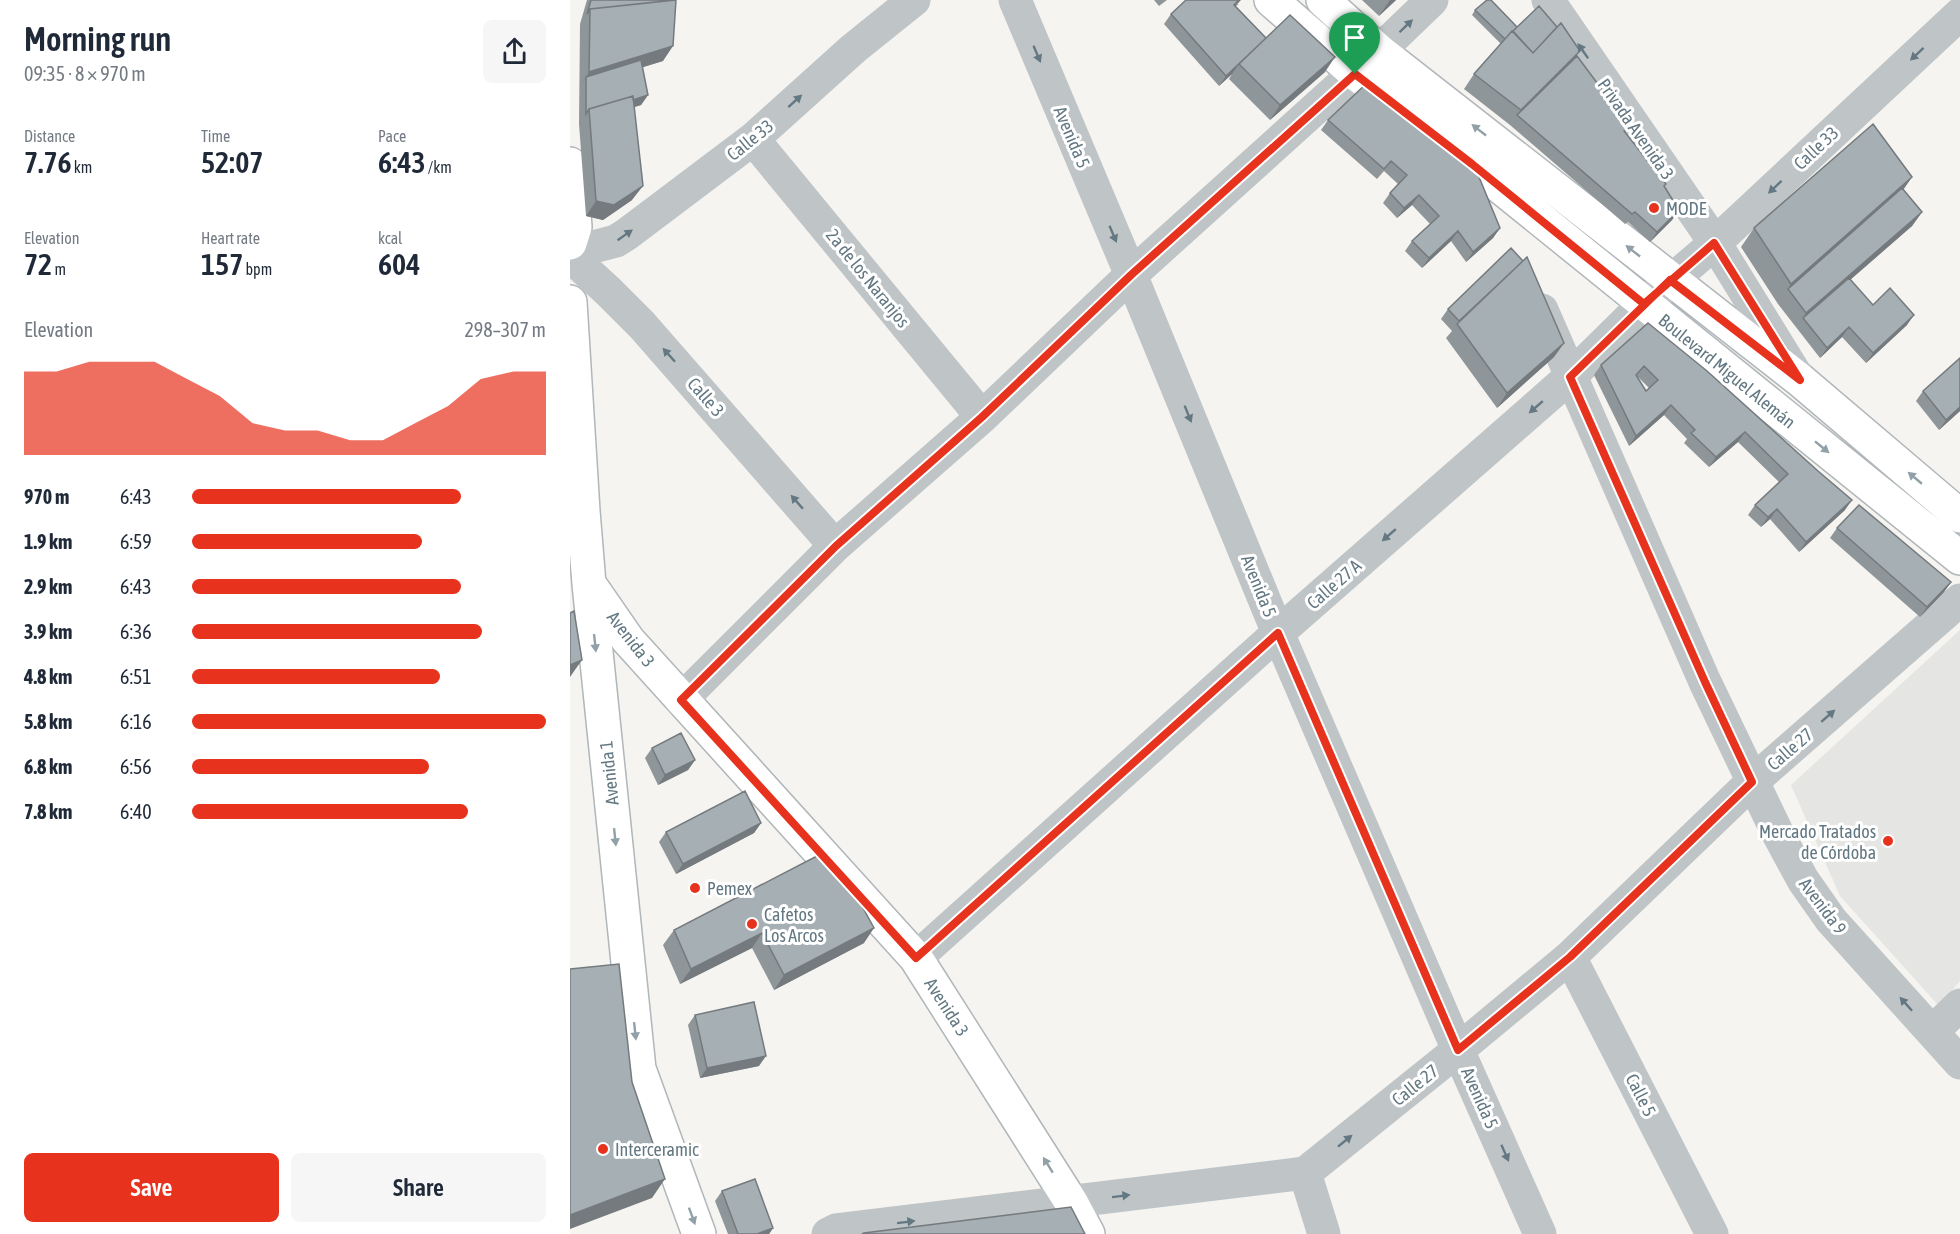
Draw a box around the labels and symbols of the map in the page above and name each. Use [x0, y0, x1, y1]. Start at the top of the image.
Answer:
pin [1329, 12, 1380, 74]
one-way arrow [1398, 19, 1412, 33]
one-way arrow [1578, 43, 1589, 59]
one-way arrow [1033, 45, 1042, 63]
one-way arrow [1910, 47, 1925, 61]
street label: Privada Avenida 3 [1594, 75, 1678, 183]
one-way arrow [787, 94, 802, 108]
street label: Avenida 5 [1050, 103, 1094, 171]
street label: Calle 33 [723, 115, 777, 165]
street label: Calle 33 [1789, 122, 1843, 174]
one-way arrow [1472, 125, 1487, 137]
one-way arrow [1768, 179, 1782, 193]
place label: MODE [1666, 198, 1707, 219]
marker: MODE [1647, 201, 1661, 215]
street label: 2a de los Naranjos [822, 225, 914, 331]
one-way arrow [1108, 225, 1118, 243]
one-way arrow [617, 229, 633, 241]
one-way arrow [1625, 245, 1640, 257]
street label: Boulevard Miguel Alemán [1654, 309, 1800, 433]
one-way arrow [663, 348, 676, 363]
street label: Calle 3 [683, 373, 729, 421]
one-way arrow [1528, 400, 1543, 414]
one-way arrow [1183, 405, 1193, 423]
one-way arrow [1814, 441, 1830, 454]
one-way arrow [1908, 472, 1923, 485]
one-way arrow [791, 495, 804, 510]
one-way arrow [1382, 528, 1397, 541]
street label: Avenida 5 [1237, 552, 1281, 620]
street label: Calle 27 A [1303, 555, 1365, 613]
street label: Avenida 3 [603, 607, 659, 671]
one-way arrow [590, 633, 600, 652]
one-way arrow [1820, 710, 1835, 723]
street label: Calle 27 [1763, 724, 1817, 774]
street label: Avenida 1 [595, 740, 623, 806]
place label: Mercado Tratados de Córdoba [1759, 821, 1876, 863]
one-way arrow [610, 827, 620, 846]
marker: Mercado Tratados de Córdoba [1881, 834, 1895, 848]
street label: Avenida 9 [1795, 874, 1851, 938]
place label: Pemex [707, 878, 752, 899]
marker: Pemex [688, 881, 702, 895]
place label: Cafetos Los Arcos [764, 904, 824, 946]
marker: Cafetos Los Arcos [745, 917, 759, 931]
street label: Avenida 3 [921, 974, 973, 1040]
one-way arrow [1900, 997, 1913, 1012]
one-way arrow [630, 1021, 640, 1040]
street label: Calle 27 [1388, 1060, 1442, 1110]
street label: Avenida 5 [1457, 1064, 1503, 1132]
street label: Calle 5 [1621, 1070, 1661, 1120]
one-way arrow [1337, 1135, 1352, 1148]
place label: Interceramic [615, 1139, 699, 1160]
marker: Interceramic [596, 1142, 610, 1156]
one-way arrow [1500, 1144, 1509, 1161]
one-way arrow [1042, 1157, 1053, 1173]
one-way arrow [1111, 1191, 1130, 1201]
one-way arrow [688, 1207, 698, 1225]
one-way arrow [897, 1217, 916, 1226]

